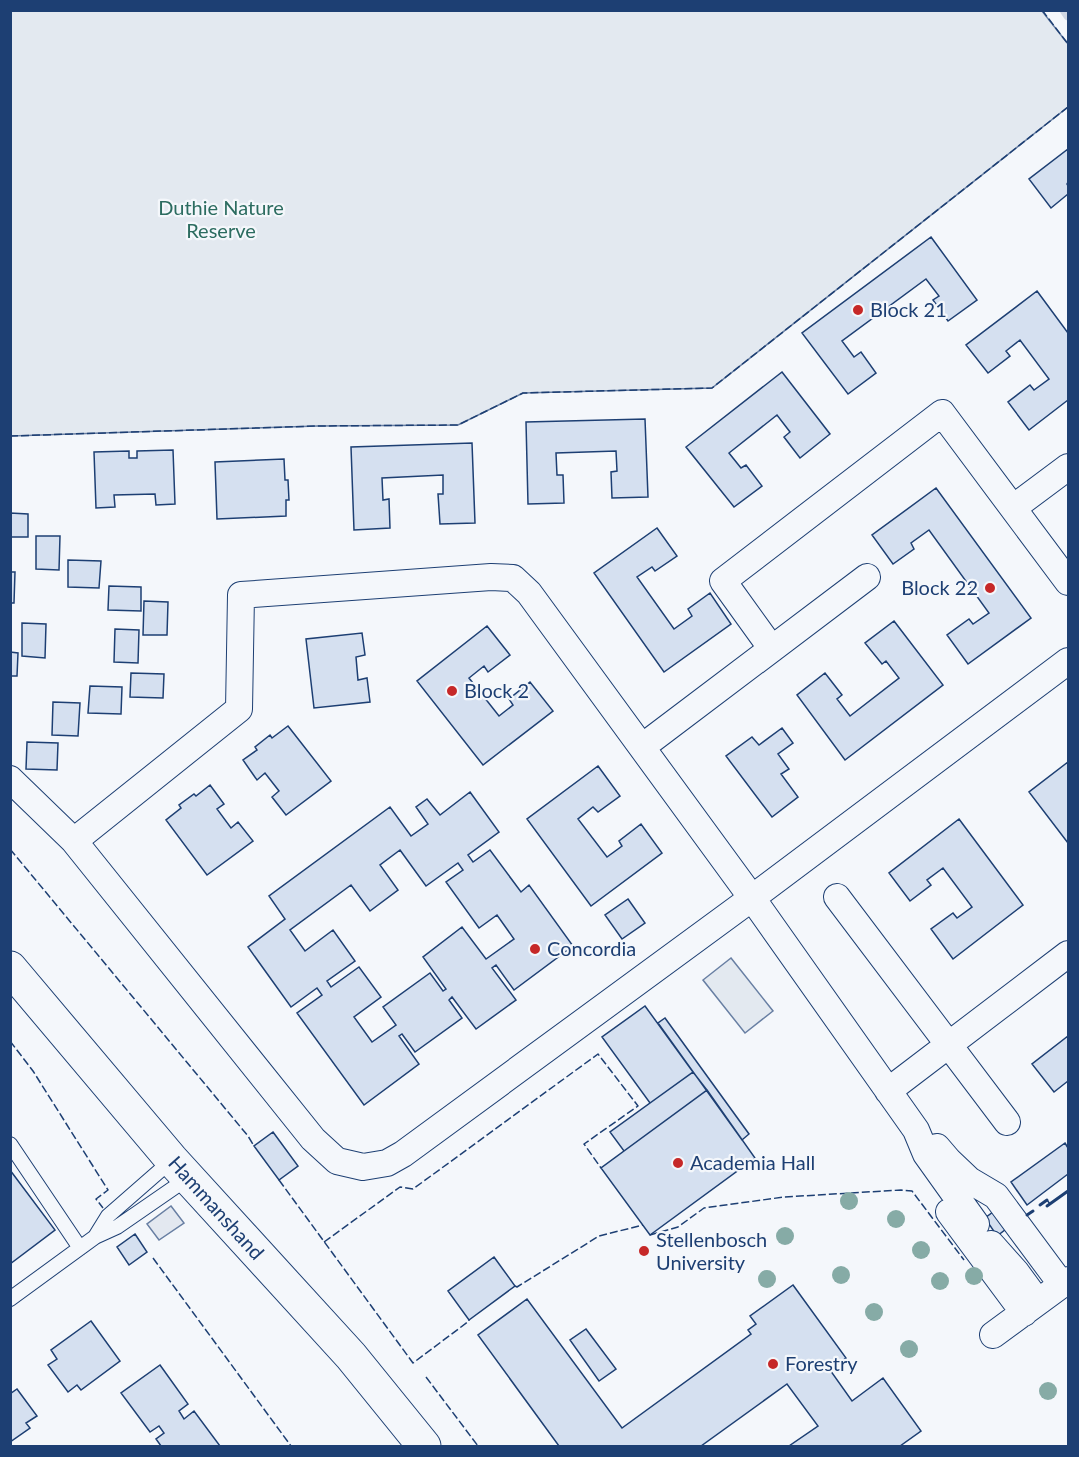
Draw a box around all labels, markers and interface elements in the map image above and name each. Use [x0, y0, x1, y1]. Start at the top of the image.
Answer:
park label: Duthie Nature Reserve [158, 195, 284, 242]
place label: Block 21 [870, 297, 947, 321]
marker: Block 21 [851, 303, 865, 317]
place label: Block 22 [901, 575, 978, 599]
marker: Block 22 [983, 581, 997, 595]
place label: Block 2 [464, 678, 529, 702]
marker: Block 2 [445, 684, 459, 698]
place label: Concordia [547, 936, 636, 960]
marker: Concordia [528, 942, 542, 956]
place label: Academia Hall [690, 1150, 815, 1174]
street label: Hammanshand [164, 1151, 269, 1264]
marker: Academia Hall [671, 1156, 685, 1170]
place label: Stellenbosch University [656, 1227, 767, 1274]
marker: Stellenbosch University [637, 1244, 651, 1258]
place label: Forestry [785, 1351, 858, 1375]
marker: Forestry [766, 1357, 780, 1371]

